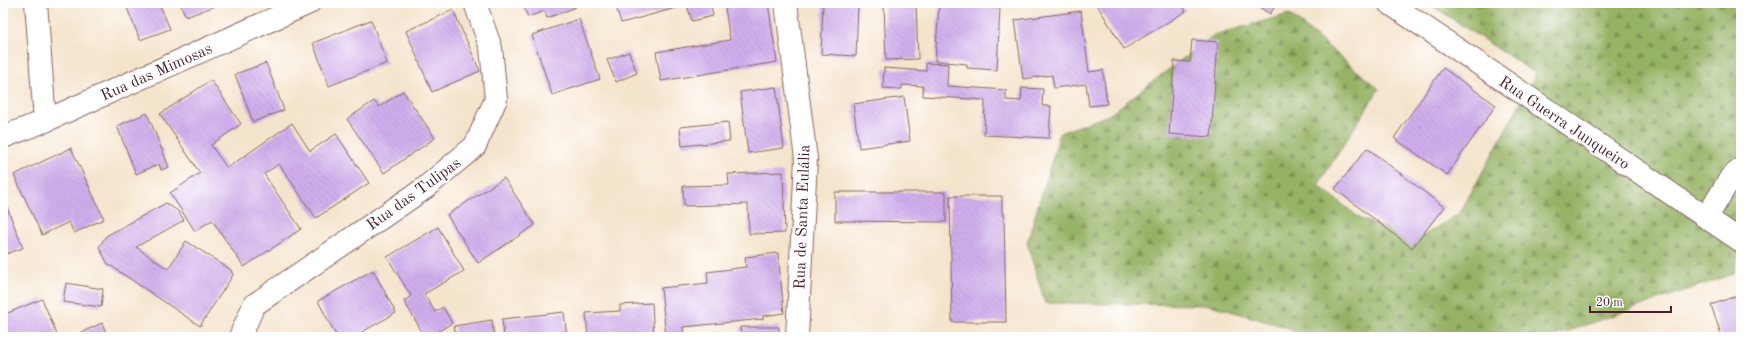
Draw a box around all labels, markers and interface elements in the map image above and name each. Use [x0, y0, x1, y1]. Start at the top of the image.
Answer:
street label: Rua das Mimosas [99, 41, 215, 105]
street label: Rua Guerra Junqueiro [1496, 74, 1632, 173]
street label: Rua de Santa Eulália [792, 144, 814, 290]
street label: Rua das Tulipas [364, 155, 464, 234]
scale bar [1590, 288, 1671, 314]
text: 20 m [1596, 297, 1623, 309]

